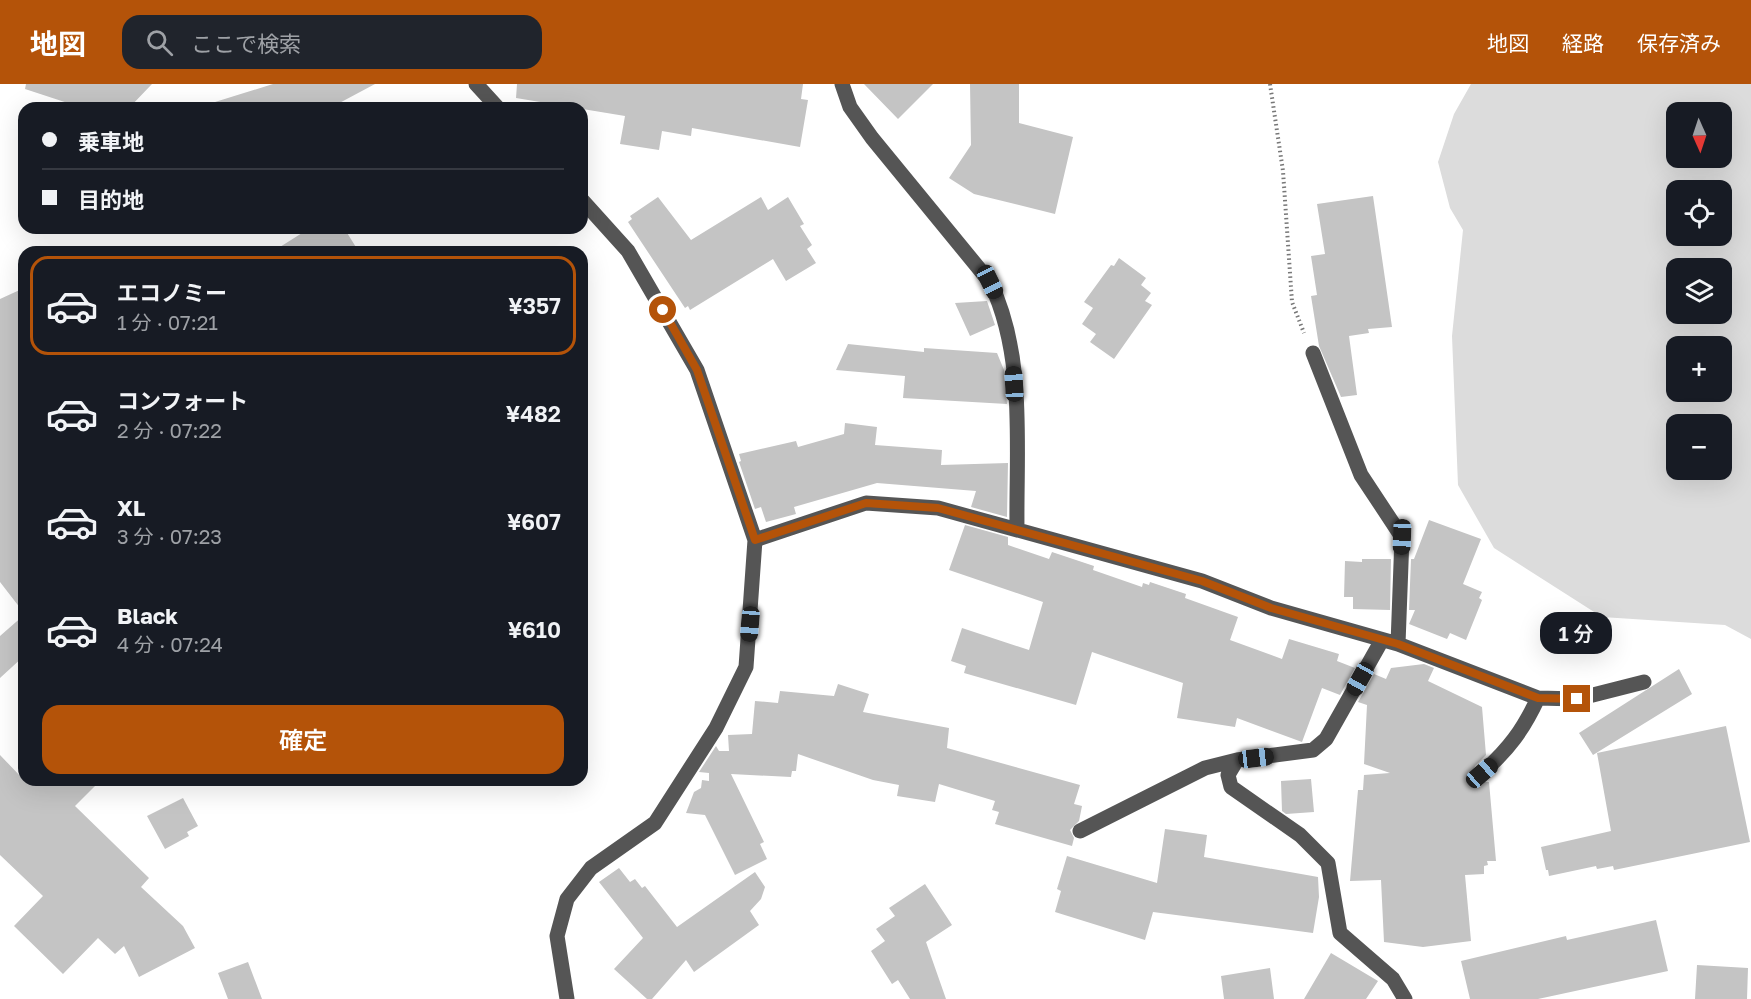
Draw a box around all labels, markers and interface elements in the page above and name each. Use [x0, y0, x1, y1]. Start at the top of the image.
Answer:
search box [122, 15, 542, 69]
icon: search [143, 26, 176, 59]
text: 地図 [30, 27, 86, 60]
text: ここで検索 [191, 30, 301, 57]
text: 地図 [1487, 30, 1529, 56]
text: 経路 [1562, 30, 1604, 56]
text: 保存済み [1637, 30, 1721, 56]
north arrow [1666, 102, 1732, 168]
map controls [1666, 102, 1732, 480]
text: 乗車地 [78, 128, 144, 155]
button: locate [1666, 180, 1732, 246]
text: 目的地 [78, 186, 144, 213]
button: layers [1666, 258, 1732, 324]
car [974, 262, 1006, 302]
icon: car [45, 279, 99, 333]
text: エコノミー [117, 279, 227, 306]
text: ¥357 [508, 292, 561, 319]
route start [649, 296, 676, 323]
text: 1 分 · 07:21 [117, 310, 218, 334]
button: + [1666, 336, 1732, 402]
car [1004, 366, 1024, 402]
icon: car [45, 387, 99, 441]
text: コンフォート [117, 387, 248, 414]
text: ¥482 [506, 400, 561, 427]
button: − [1666, 414, 1732, 480]
text: 2 分 · 07:22 [117, 418, 222, 442]
text: XL [117, 494, 145, 521]
icon: car [45, 495, 99, 549]
text: ¥607 [507, 508, 561, 535]
car [1392, 519, 1412, 555]
text: 3 分 · 07:23 [117, 524, 222, 548]
text: Black [117, 602, 178, 629]
icon: car [45, 603, 99, 657]
car [739, 605, 761, 643]
callout: 1 分 [1541, 612, 1613, 654]
text: ¥610 [508, 616, 561, 643]
text: 1 分 [1558, 621, 1594, 645]
text: 4 分 · 07:24 [117, 632, 223, 656]
car [1343, 659, 1377, 699]
route end [1563, 685, 1590, 712]
button: 確定 [42, 705, 564, 774]
car [1237, 747, 1275, 769]
car [1463, 754, 1501, 792]

